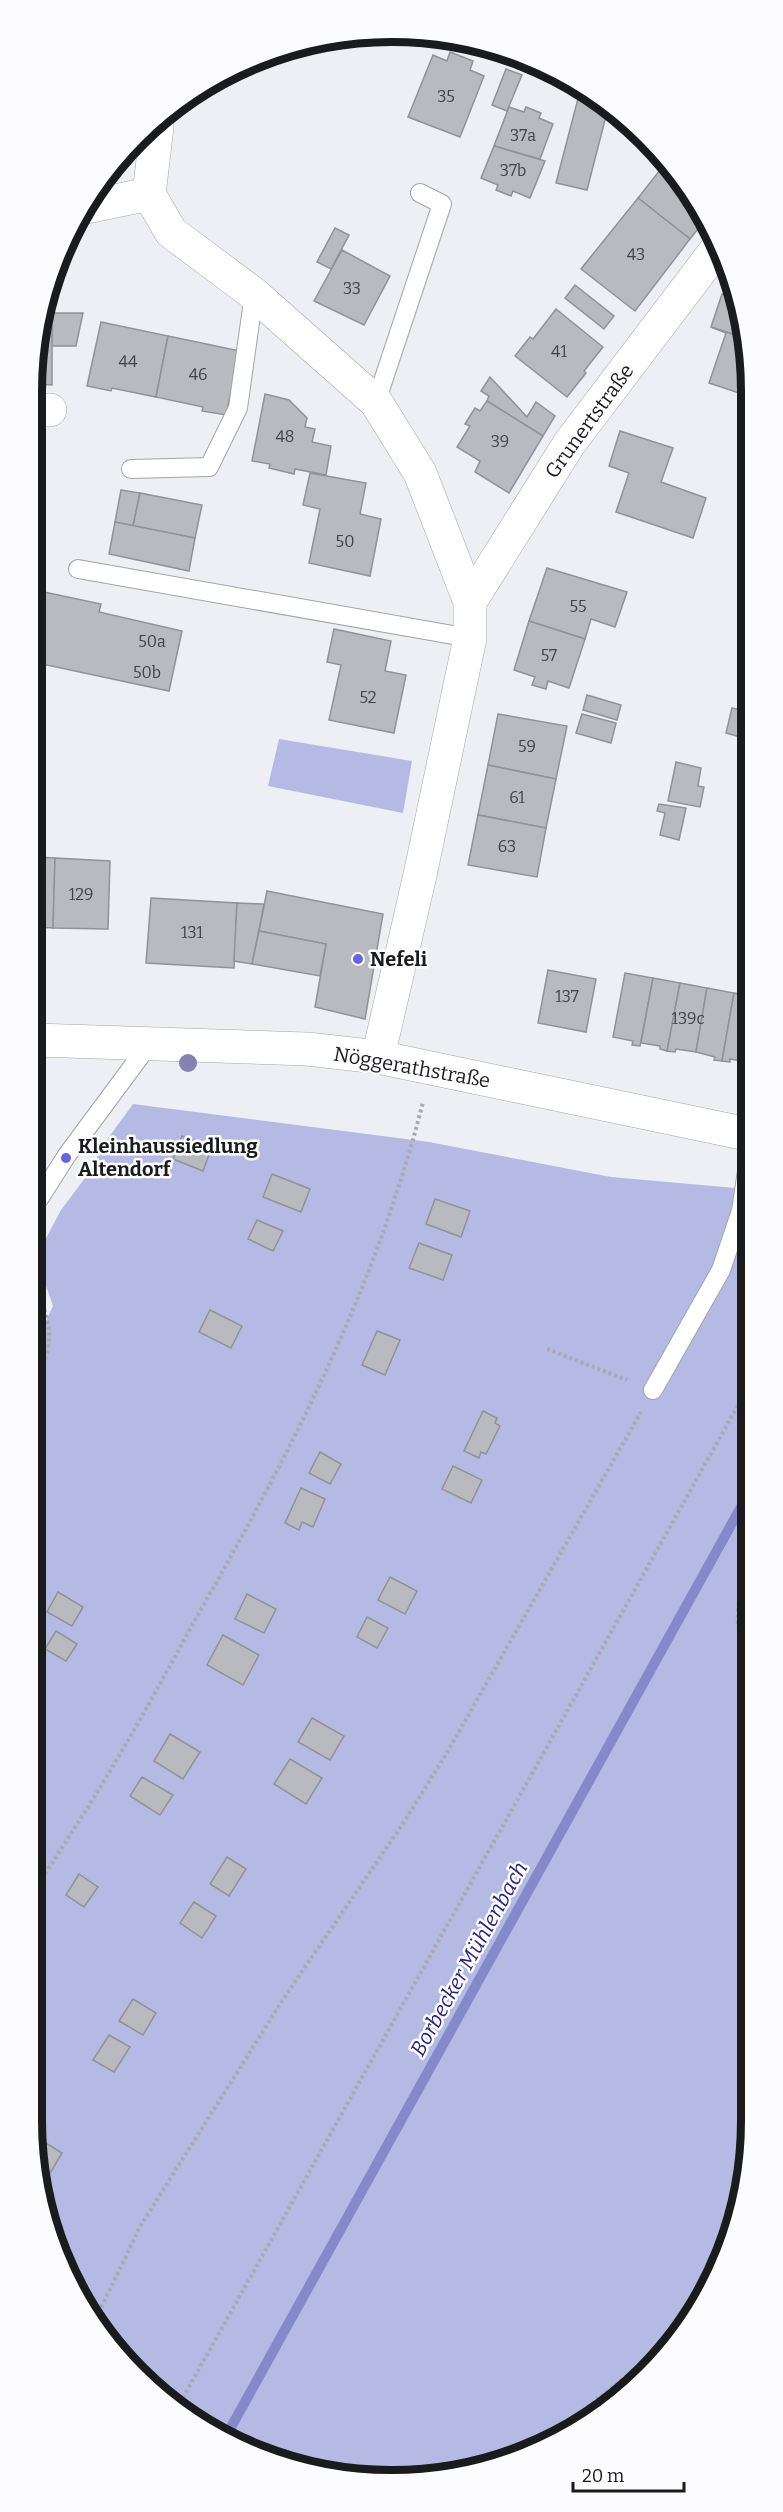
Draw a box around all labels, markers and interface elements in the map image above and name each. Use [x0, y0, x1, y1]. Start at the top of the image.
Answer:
house number: 35 [437, 87, 455, 106]
house number: 37a [510, 126, 536, 145]
house number: 37b [500, 161, 526, 180]
house number: 43 [627, 245, 645, 264]
house number: 33 [343, 279, 361, 298]
house number: 41 [551, 342, 567, 361]
house number: 44 [119, 352, 138, 371]
street label: Grunertstraße [540, 359, 638, 483]
house number: 46 [189, 365, 207, 384]
house number: 48 [276, 427, 294, 446]
house number: 39 [491, 432, 509, 451]
house number: 50 [336, 532, 354, 551]
house number: 55 [569, 597, 587, 616]
house number: 50a [138, 632, 166, 651]
house number: 57 [541, 646, 557, 665]
house number: 50b [133, 663, 161, 682]
house number: 52 [360, 688, 376, 707]
house number: 59 [518, 737, 536, 756]
house number: 61 [509, 788, 525, 807]
house number: 63 [498, 837, 516, 856]
house number: 129 [69, 885, 93, 904]
house number: 131 [181, 923, 204, 942]
place label: Nefeli [370, 947, 428, 971]
marker: Nefeli [351, 952, 365, 966]
house number: 137 [555, 987, 579, 1006]
house number: 139c [671, 1009, 705, 1028]
street label: Nöggerathstraße [332, 1041, 492, 1093]
place label: Kleinhaussiedlung Altendorf [78, 1134, 258, 1181]
marker: Kleinhaussiedlung Altendorf [59, 1151, 73, 1165]
water label: Borbecker Mühlenbach [405, 1857, 533, 2061]
scale bar [573, 2455, 684, 2493]
text: 20 m [582, 2465, 624, 2487]

